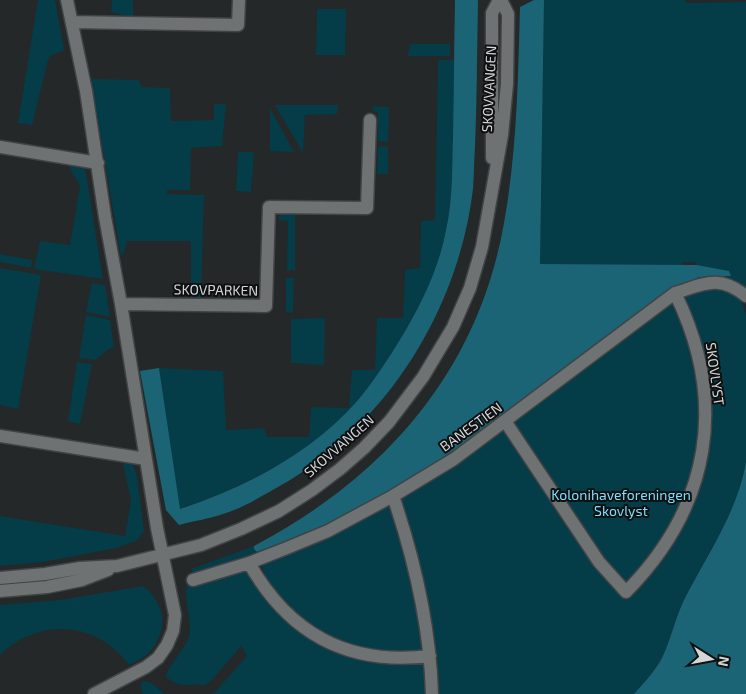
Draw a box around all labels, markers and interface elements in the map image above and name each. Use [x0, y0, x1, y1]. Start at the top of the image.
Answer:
street label: SKOVVANGEN [478, 45, 499, 133]
street label: SKOVPARKEN [174, 280, 258, 299]
street label: SKOVLYST [703, 341, 728, 407]
street label: BANESTIEN [436, 398, 505, 455]
street label: SKOVVANGEN [300, 411, 377, 480]
park label: Kolonihaveforeningen Skovlyst [551, 486, 691, 519]
north arrow [686, 634, 736, 684]
text: N [715, 655, 734, 668]

